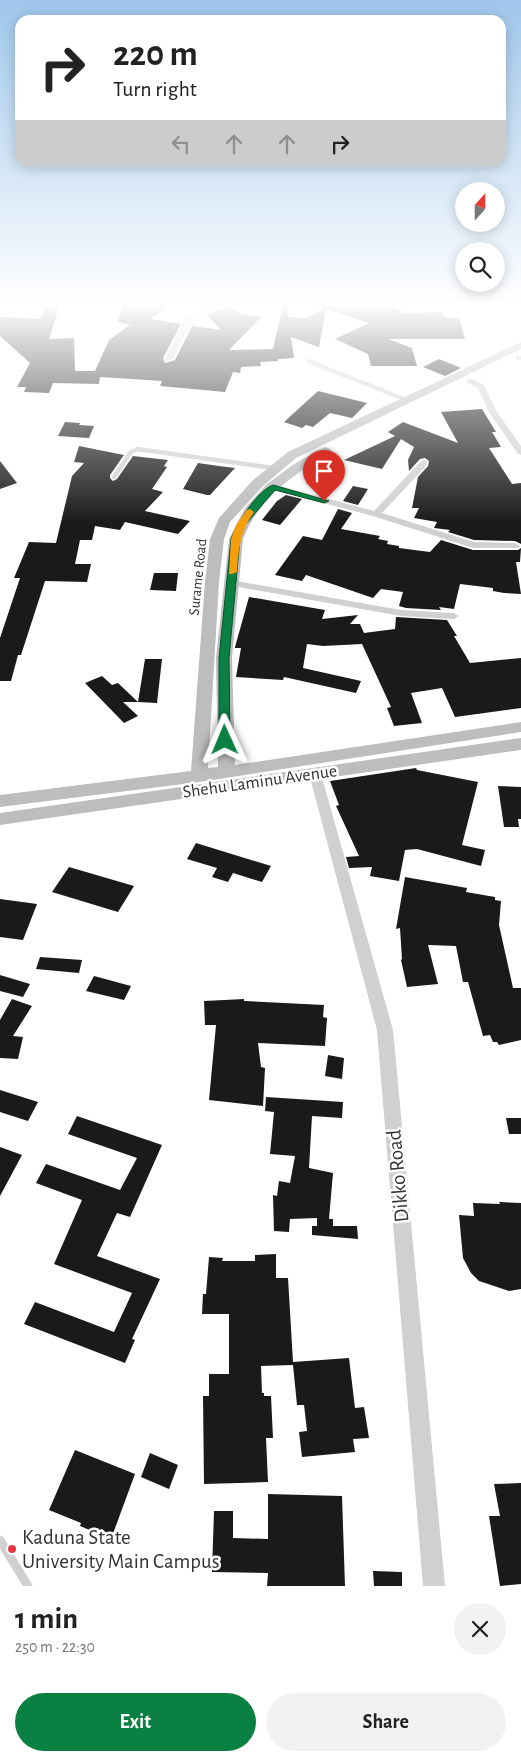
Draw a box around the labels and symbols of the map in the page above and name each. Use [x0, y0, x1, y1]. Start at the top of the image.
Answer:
north arrow [455, 182, 505, 232]
pin [303, 450, 345, 501]
street label: Surame Road [187, 538, 210, 616]
position arrow [198, 713, 250, 765]
street label: Shehu Laminu Avenue [182, 762, 338, 802]
street label: Dikko Road [383, 1129, 413, 1223]
place label: Kaduna State University Main Campus [22, 1527, 219, 1572]
marker: Kaduna State University Main Campus [6, 1543, 18, 1555]

